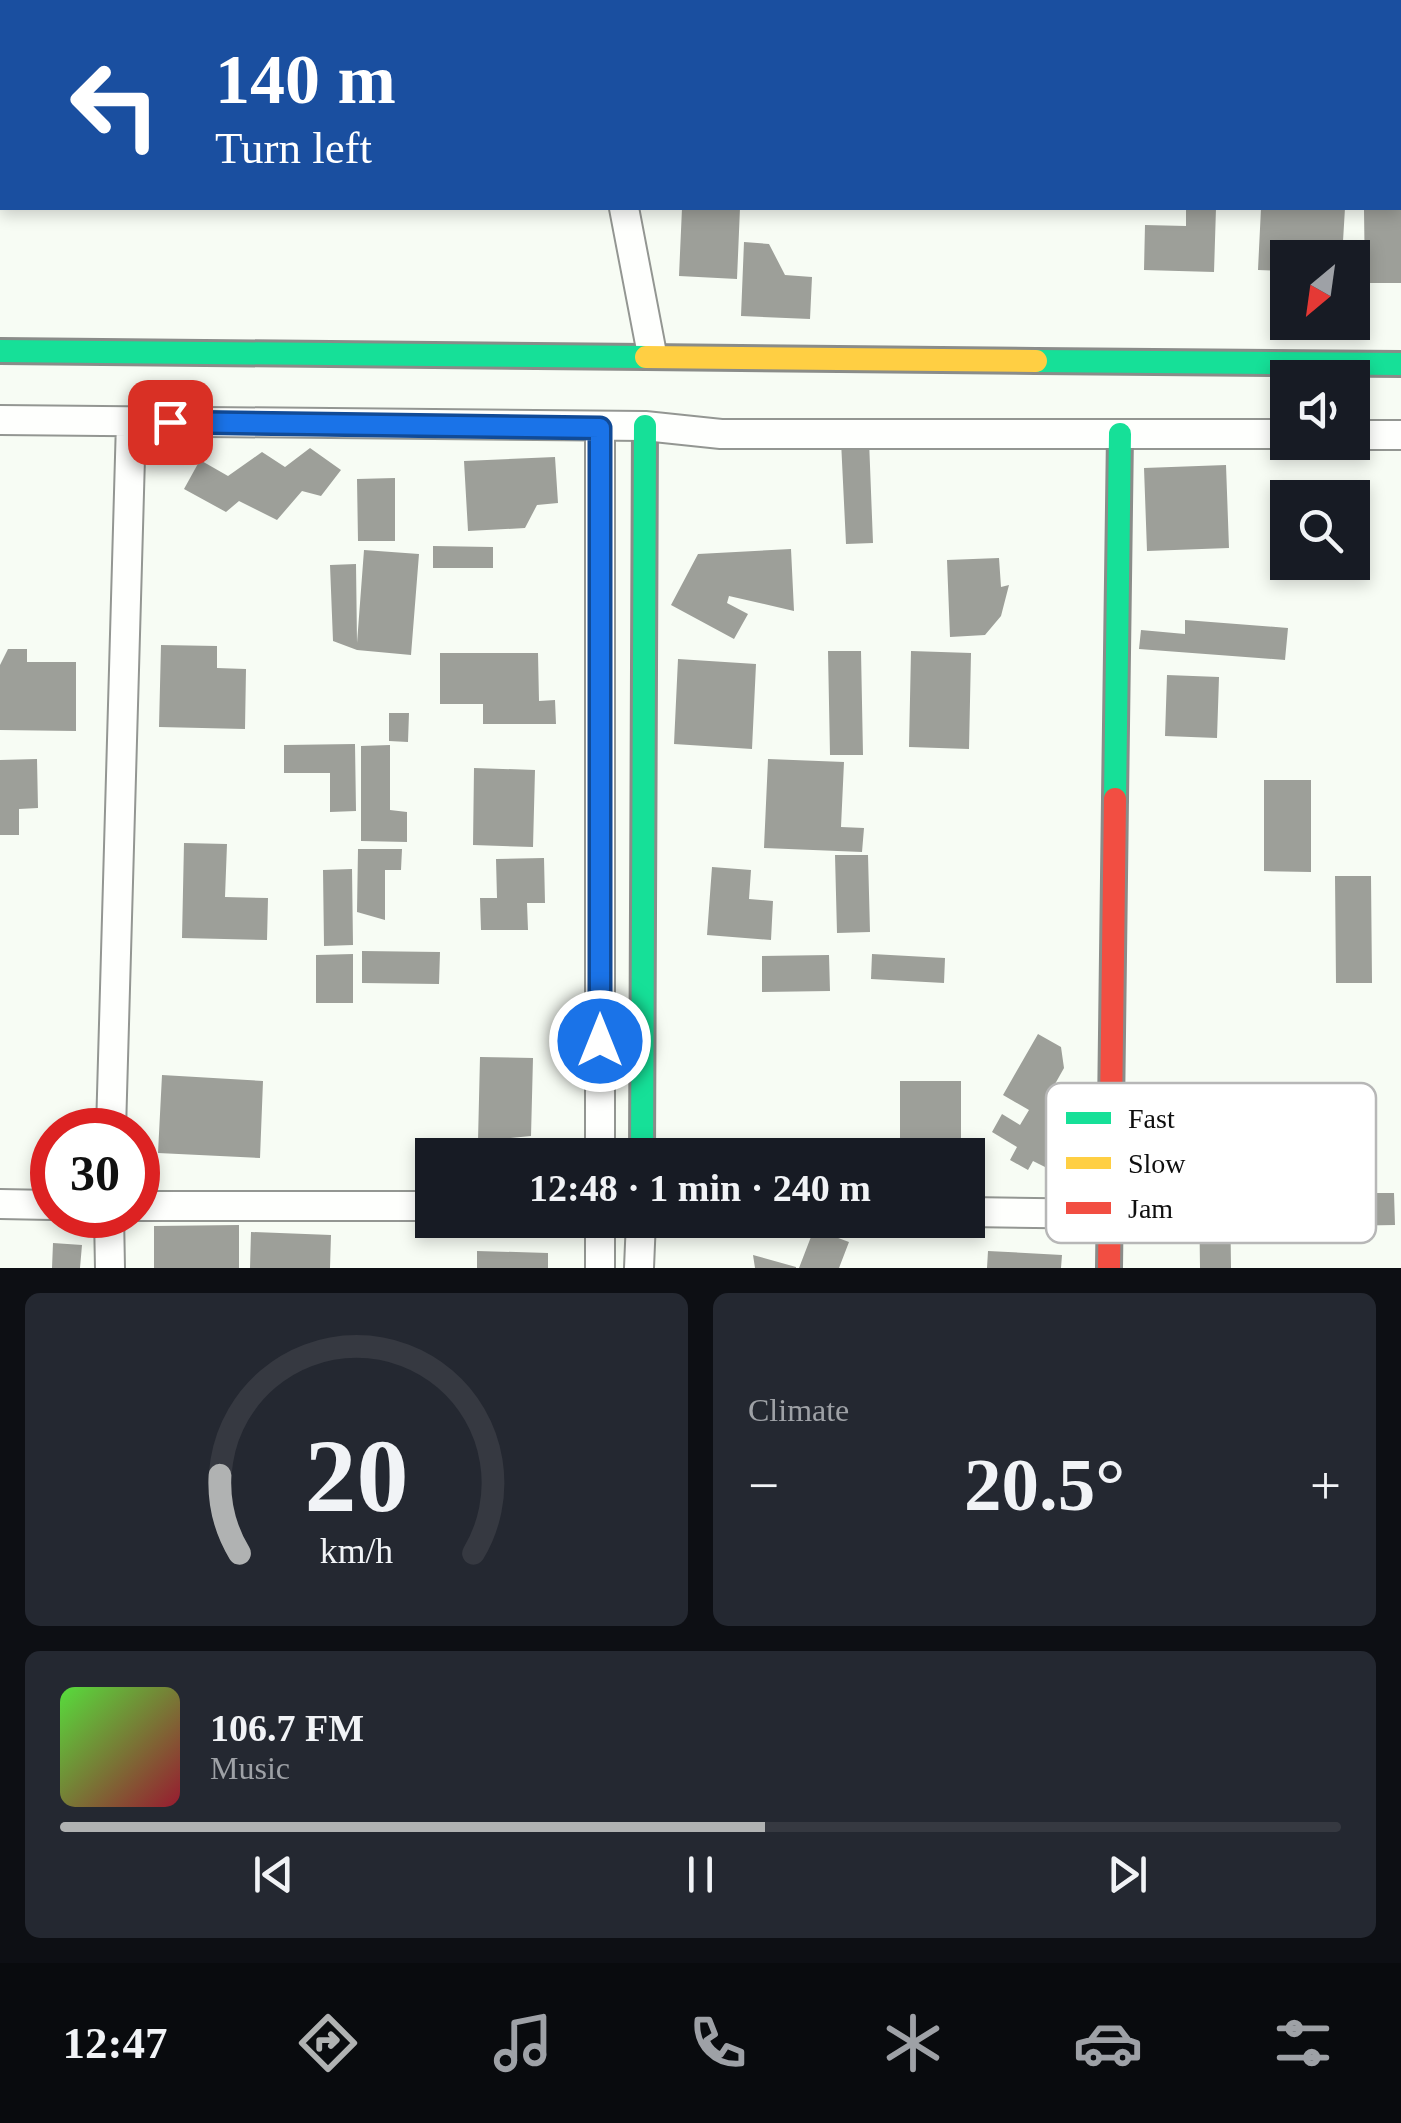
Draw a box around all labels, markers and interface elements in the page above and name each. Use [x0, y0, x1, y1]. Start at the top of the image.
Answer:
icon: left [50, 40, 180, 170]
text: 140 m [215, 41, 396, 118]
text: Turn left [215, 123, 372, 173]
north arrow [1270, 240, 1370, 340]
map controls [1270, 240, 1370, 580]
button: sound [1270, 360, 1370, 460]
pin [128, 380, 213, 465]
icon: arrive [143, 395, 198, 450]
button: search [1270, 480, 1370, 580]
position arrow [548, 989, 652, 1093]
legend [1046, 1083, 1376, 1243]
text: Fast [1128, 1103, 1175, 1134]
speed limit sign: 30 [30, 1108, 160, 1238]
text: Slow [1128, 1148, 1186, 1179]
text: 12:48 · 1 min · 240 m [529, 1167, 871, 1209]
text: Jam [1128, 1193, 1173, 1224]
text: Climate [748, 1392, 849, 1428]
text: 20 [305, 1418, 409, 1533]
text: 20.5° [964, 1443, 1125, 1526]
text: − [748, 1455, 779, 1516]
text: + [1310, 1455, 1341, 1516]
text: km/h [320, 1531, 393, 1571]
text: 106.7 FM [210, 1707, 364, 1749]
text: Music [210, 1750, 290, 1786]
icon: previous [246, 1847, 301, 1902]
icon: pause [673, 1847, 728, 1902]
icon: next [1100, 1847, 1155, 1902]
icon: directions [293, 2008, 363, 2078]
icon: music [488, 2008, 558, 2078]
icon: phone [683, 2008, 753, 2078]
icon: climate [878, 2008, 948, 2078]
icon: car [1073, 2008, 1143, 2078]
icon: filters [1268, 2008, 1338, 2078]
text: 12:47 [63, 2018, 168, 2068]

